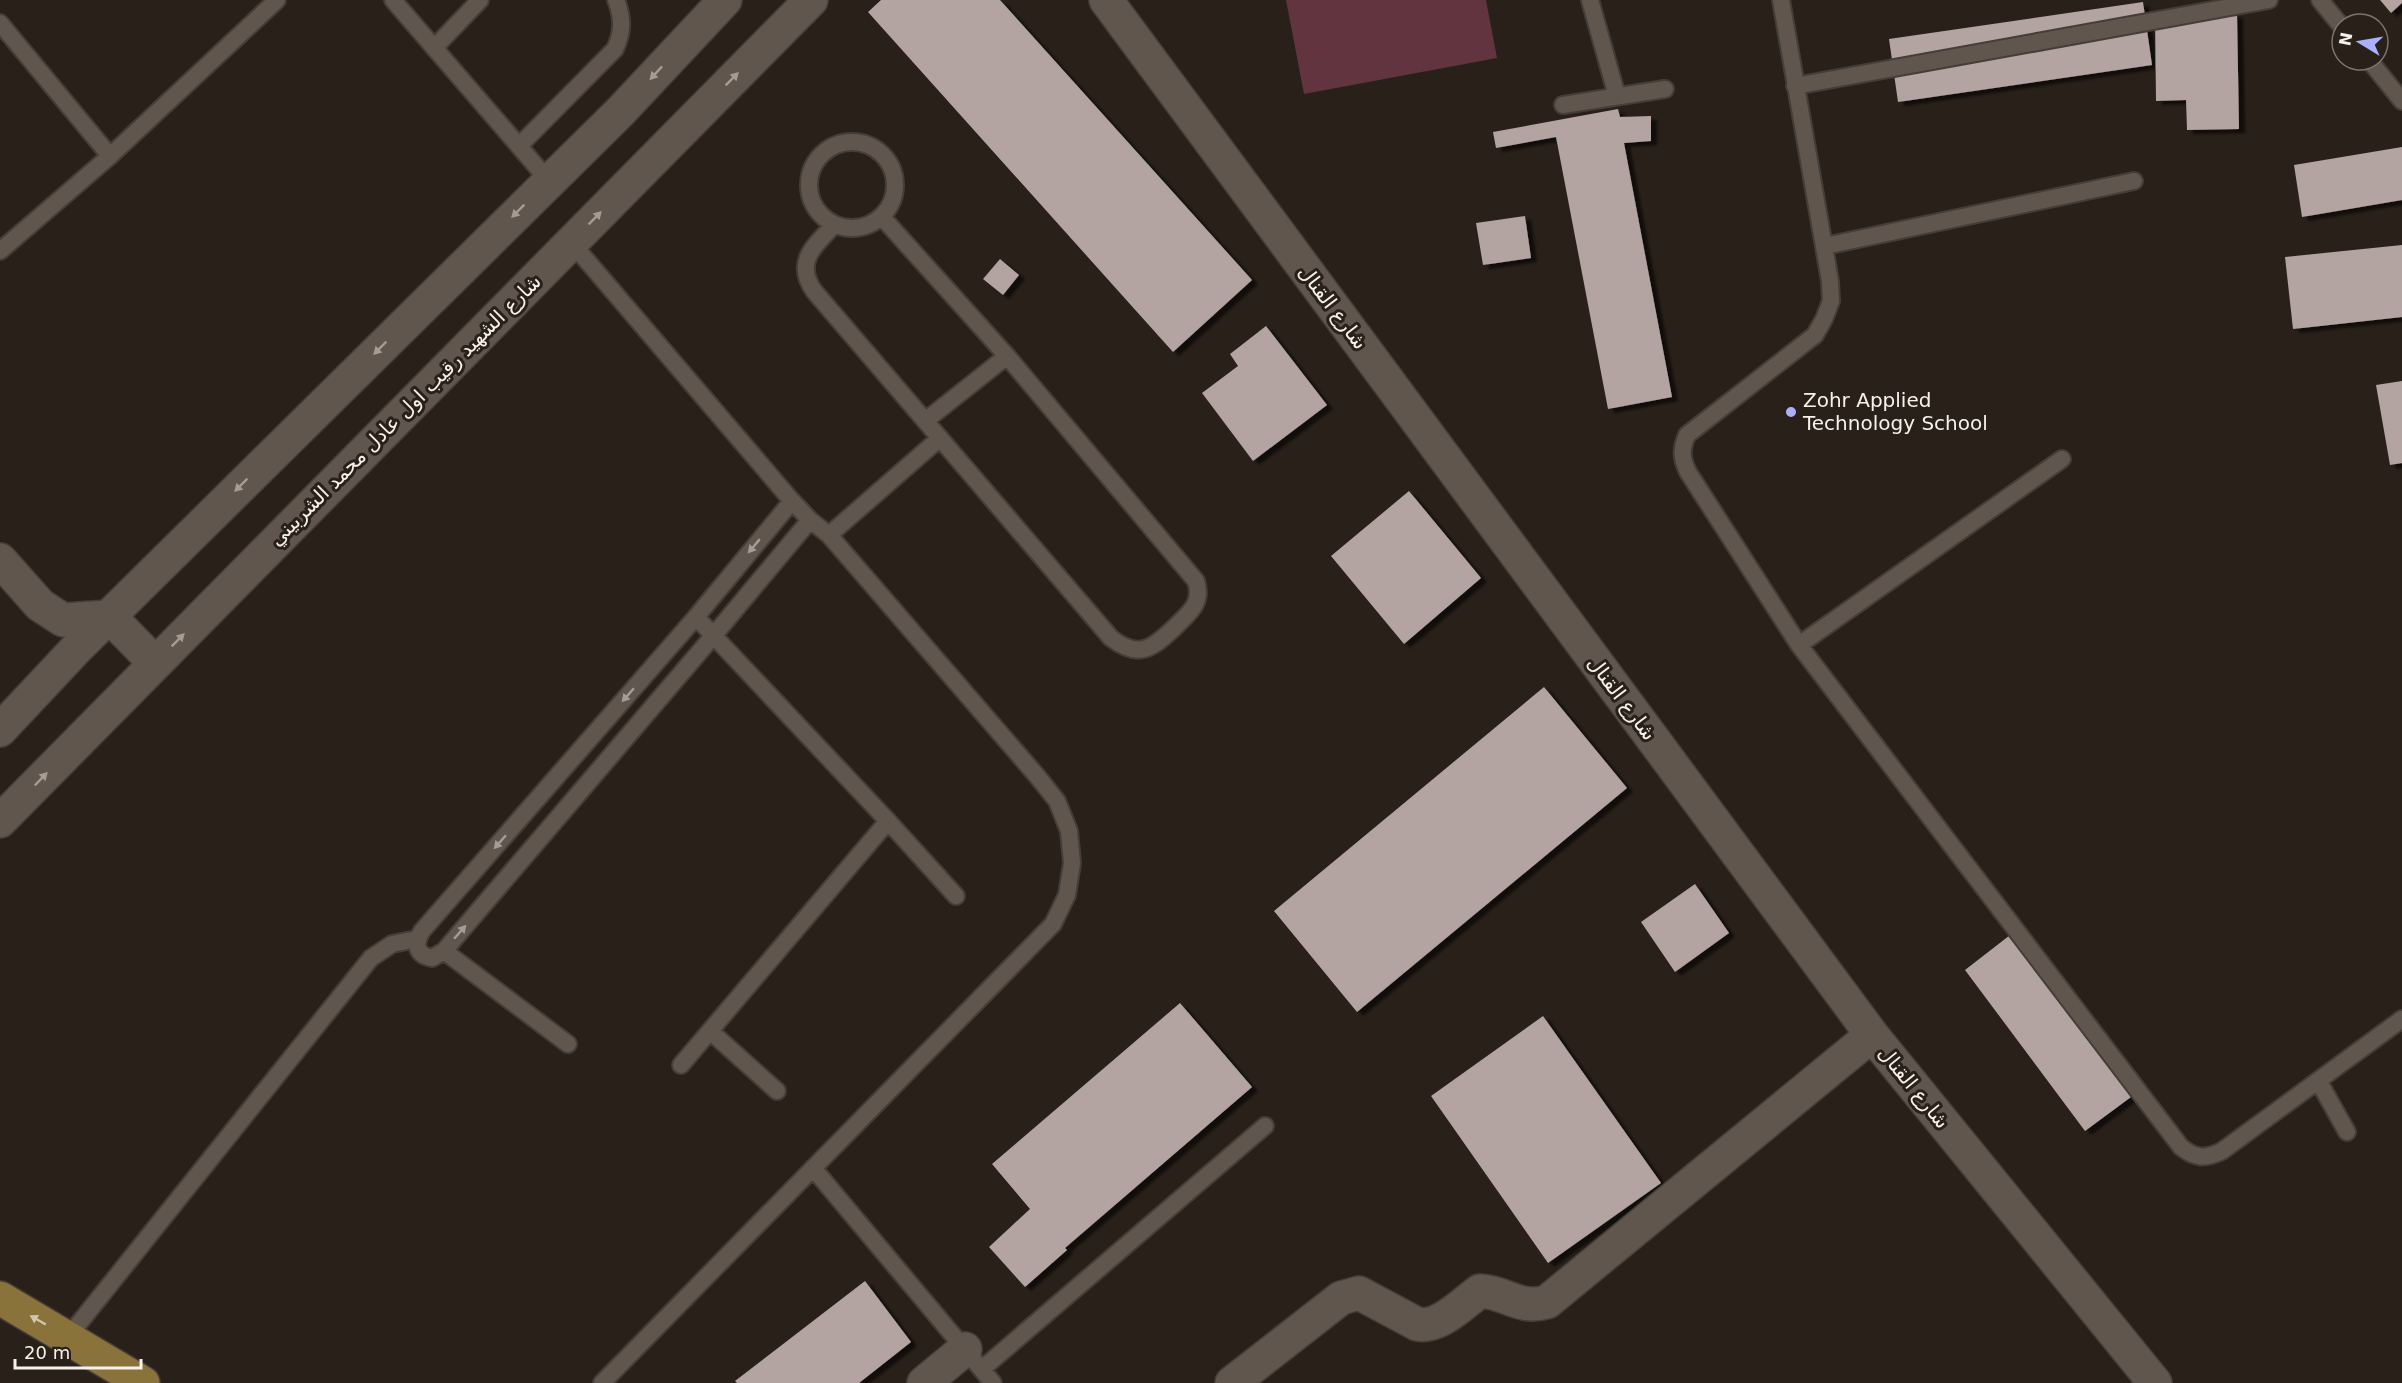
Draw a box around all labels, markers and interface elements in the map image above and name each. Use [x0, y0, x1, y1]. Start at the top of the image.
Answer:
north arrow [2330, 12, 2390, 72]
text: N [2335, 31, 2356, 48]
one-way arrow [649, 66, 663, 81]
one-way arrow [725, 73, 739, 87]
one-way arrow [512, 204, 526, 218]
one-way arrow [588, 211, 602, 225]
street label: شارع القنال [1294, 260, 1372, 354]
street label: شارع الشهيد رقيب اول عادل محمد الشربيني [264, 269, 547, 552]
one-way arrow [373, 341, 387, 355]
place label: Zohr Applied Technology School [1802, 388, 1988, 435]
marker: Zohr Applied Technology School [1784, 405, 1798, 419]
one-way arrow [234, 478, 248, 492]
one-way arrow [748, 538, 761, 554]
one-way arrow [170, 634, 184, 648]
street label: شارع القنال [1583, 651, 1661, 745]
one-way arrow [622, 687, 635, 702]
one-way arrow [34, 772, 48, 787]
one-way arrow [494, 834, 507, 849]
one-way arrow [453, 925, 466, 940]
street label: شارع القنال [1873, 1041, 1955, 1133]
one-way arrow [30, 1315, 47, 1325]
scale bar [15, 1332, 141, 1370]
text: 20 m [24, 1342, 70, 1363]

